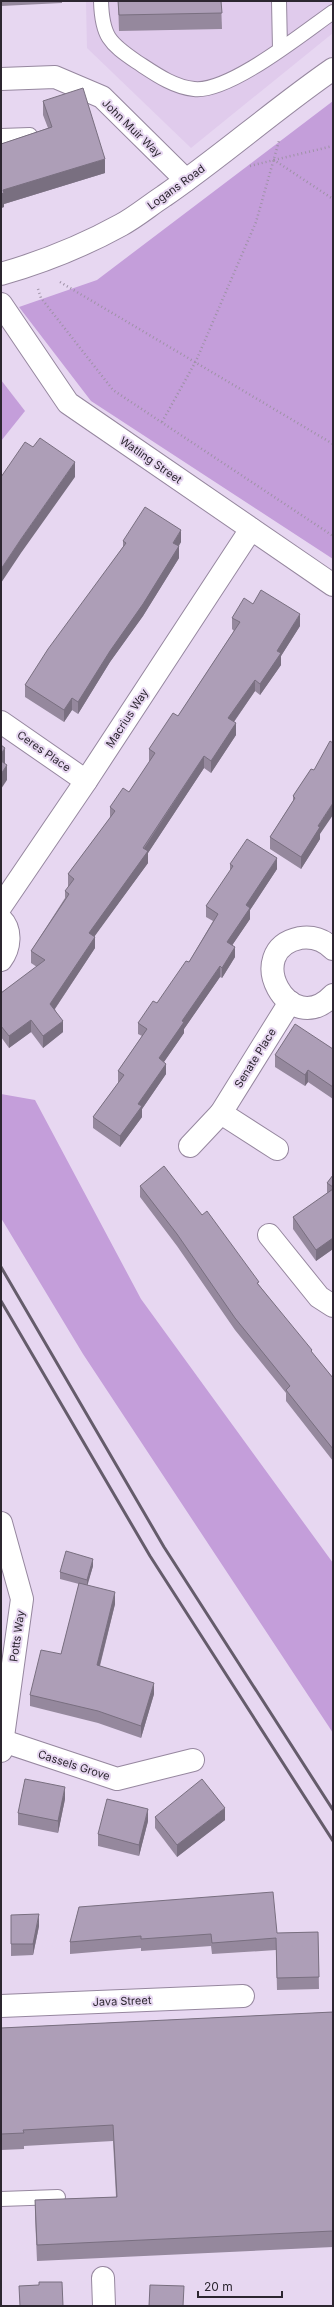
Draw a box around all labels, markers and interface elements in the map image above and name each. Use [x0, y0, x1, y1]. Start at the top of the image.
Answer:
street label: John Muir Way [99, 96, 165, 160]
street label: Logans Road [145, 161, 207, 213]
street label: Watling Street [117, 433, 185, 487]
street label: Macrius Way [103, 686, 151, 750]
street label: Ceres Place [14, 727, 74, 775]
street label: Senate Place [231, 1026, 279, 1090]
street label: Potts Way [6, 1609, 28, 1663]
street label: Cassels Grove [36, 1747, 112, 1783]
street label: Java Street [92, 1993, 152, 2009]
scale bar [198, 2273, 282, 2299]
text: 20 m [204, 2279, 233, 2294]

